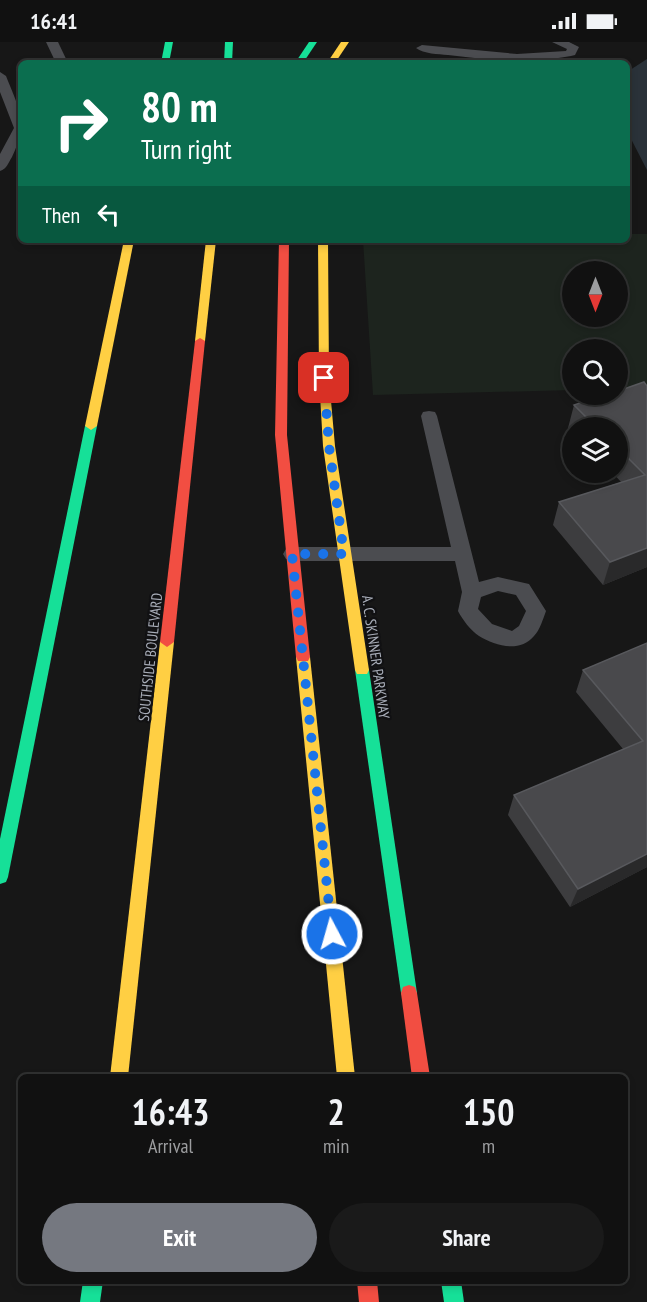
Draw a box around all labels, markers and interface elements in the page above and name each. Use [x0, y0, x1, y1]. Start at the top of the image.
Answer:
text: 16:41 [30, 7, 78, 35]
text: 80 m [141, 79, 218, 134]
icon: right [42, 84, 120, 162]
text: Turn right [141, 132, 232, 166]
icon: left [92, 198, 125, 231]
text: Then [42, 201, 80, 229]
north arrow [562, 261, 628, 327]
map controls [562, 261, 628, 483]
button: search [562, 339, 628, 405]
pin [298, 352, 349, 403]
icon: arrive [307, 361, 340, 394]
button: layers [562, 417, 628, 483]
street label: SOUTHSIDE BOULEVARD [134, 592, 166, 722]
street label: A. C. SKINNER PARKWAY [358, 594, 394, 720]
position arrow [300, 902, 364, 966]
text: 16:43 [132, 1088, 209, 1135]
text: 2 [327, 1088, 345, 1135]
text: 150 [463, 1088, 514, 1135]
text: Arrival [148, 1133, 193, 1159]
text: min [323, 1133, 349, 1159]
text: m [482, 1133, 495, 1159]
button: Exit [42, 1203, 317, 1272]
button: Share [329, 1203, 604, 1272]

